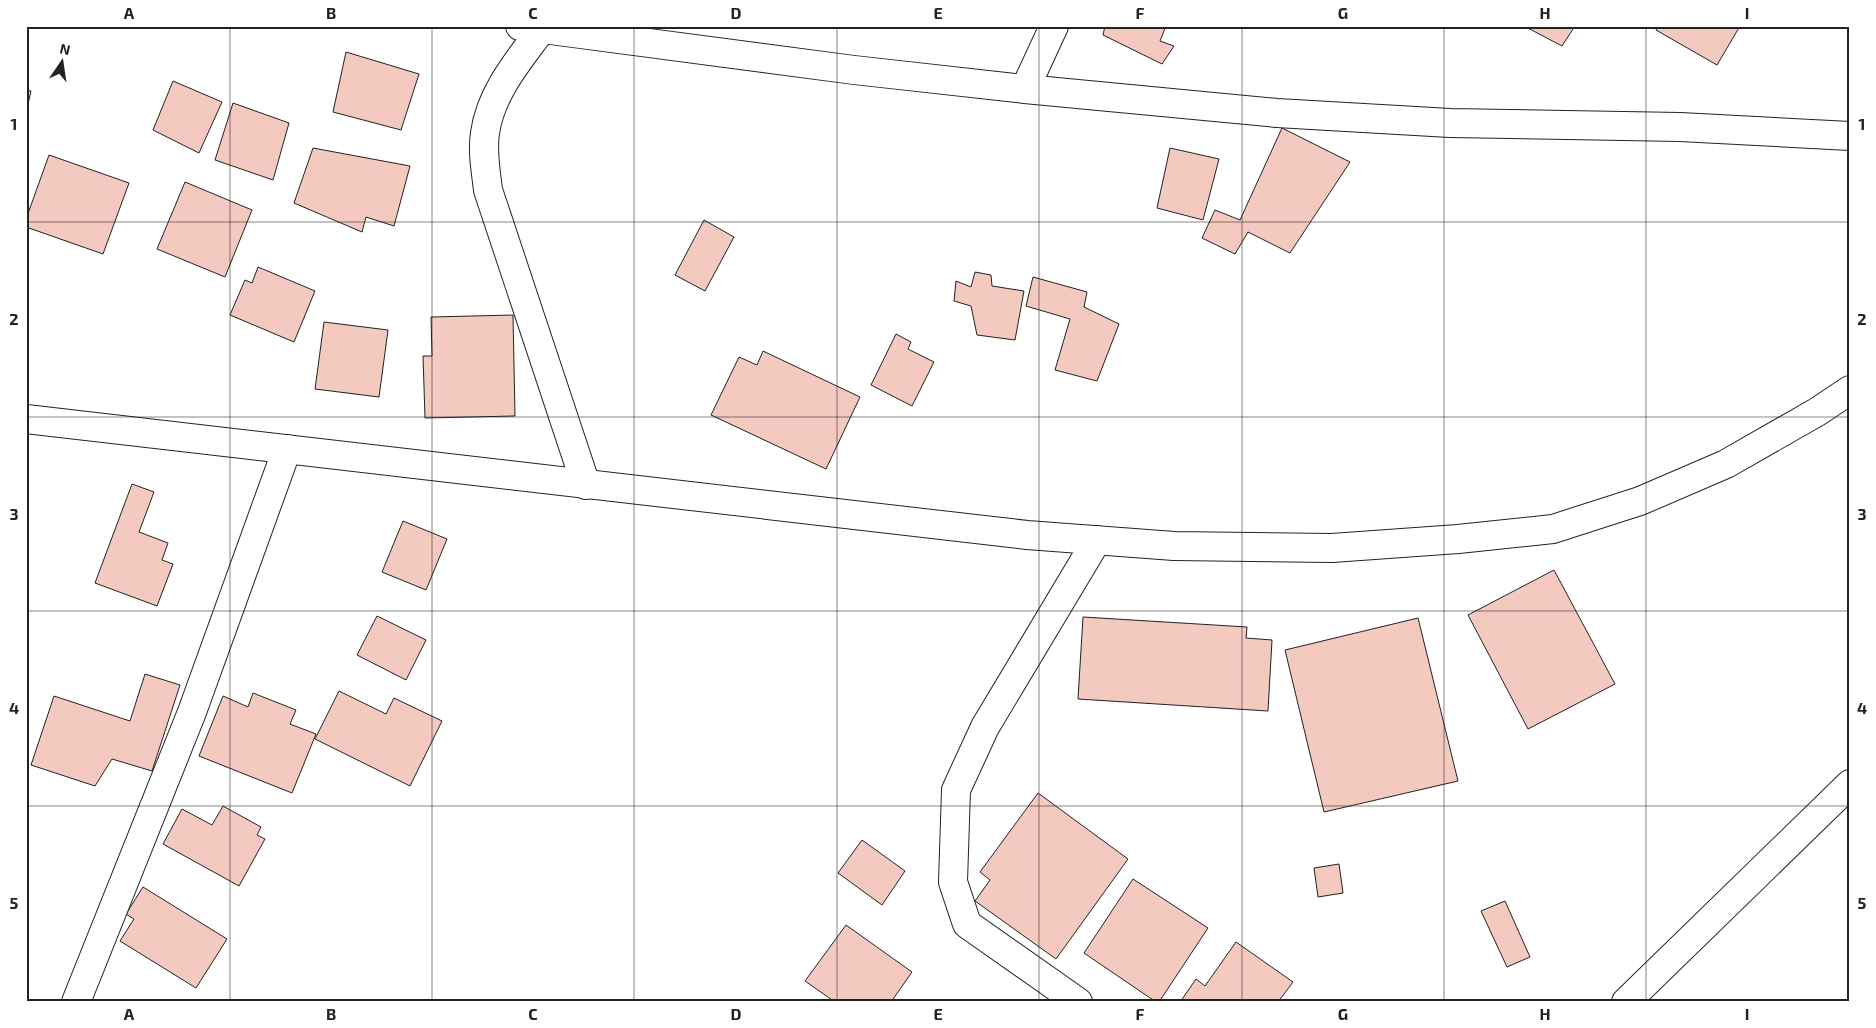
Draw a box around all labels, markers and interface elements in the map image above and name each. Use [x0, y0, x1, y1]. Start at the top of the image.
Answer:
text: A [124, 3, 135, 22]
text: B [326, 3, 336, 22]
text: C [528, 3, 538, 22]
text: D [731, 3, 742, 22]
text: E [933, 3, 943, 22]
text: F [1136, 3, 1145, 22]
text: G [1338, 3, 1348, 22]
text: H [1539, 3, 1551, 22]
text: I [1745, 3, 1749, 22]
north arrow [38, 38, 88, 88]
text: N [58, 39, 72, 58]
text: 1 [11, 114, 17, 133]
text: 1 [1859, 114, 1865, 133]
text: 2 [9, 309, 19, 328]
text: 2 [1857, 309, 1867, 328]
text: 3 [9, 504, 19, 523]
text: 3 [1857, 504, 1867, 523]
text: 4 [9, 698, 19, 717]
text: 4 [1857, 698, 1867, 717]
text: 5 [10, 893, 19, 912]
text: 5 [1858, 893, 1867, 912]
text: A [124, 1004, 135, 1023]
text: B [326, 1004, 336, 1023]
text: C [528, 1004, 538, 1023]
text: D [731, 1004, 742, 1023]
text: E [933, 1004, 943, 1023]
text: F [1136, 1004, 1145, 1023]
text: G [1338, 1004, 1348, 1023]
text: H [1539, 1004, 1551, 1023]
text: I [1745, 1004, 1749, 1023]

